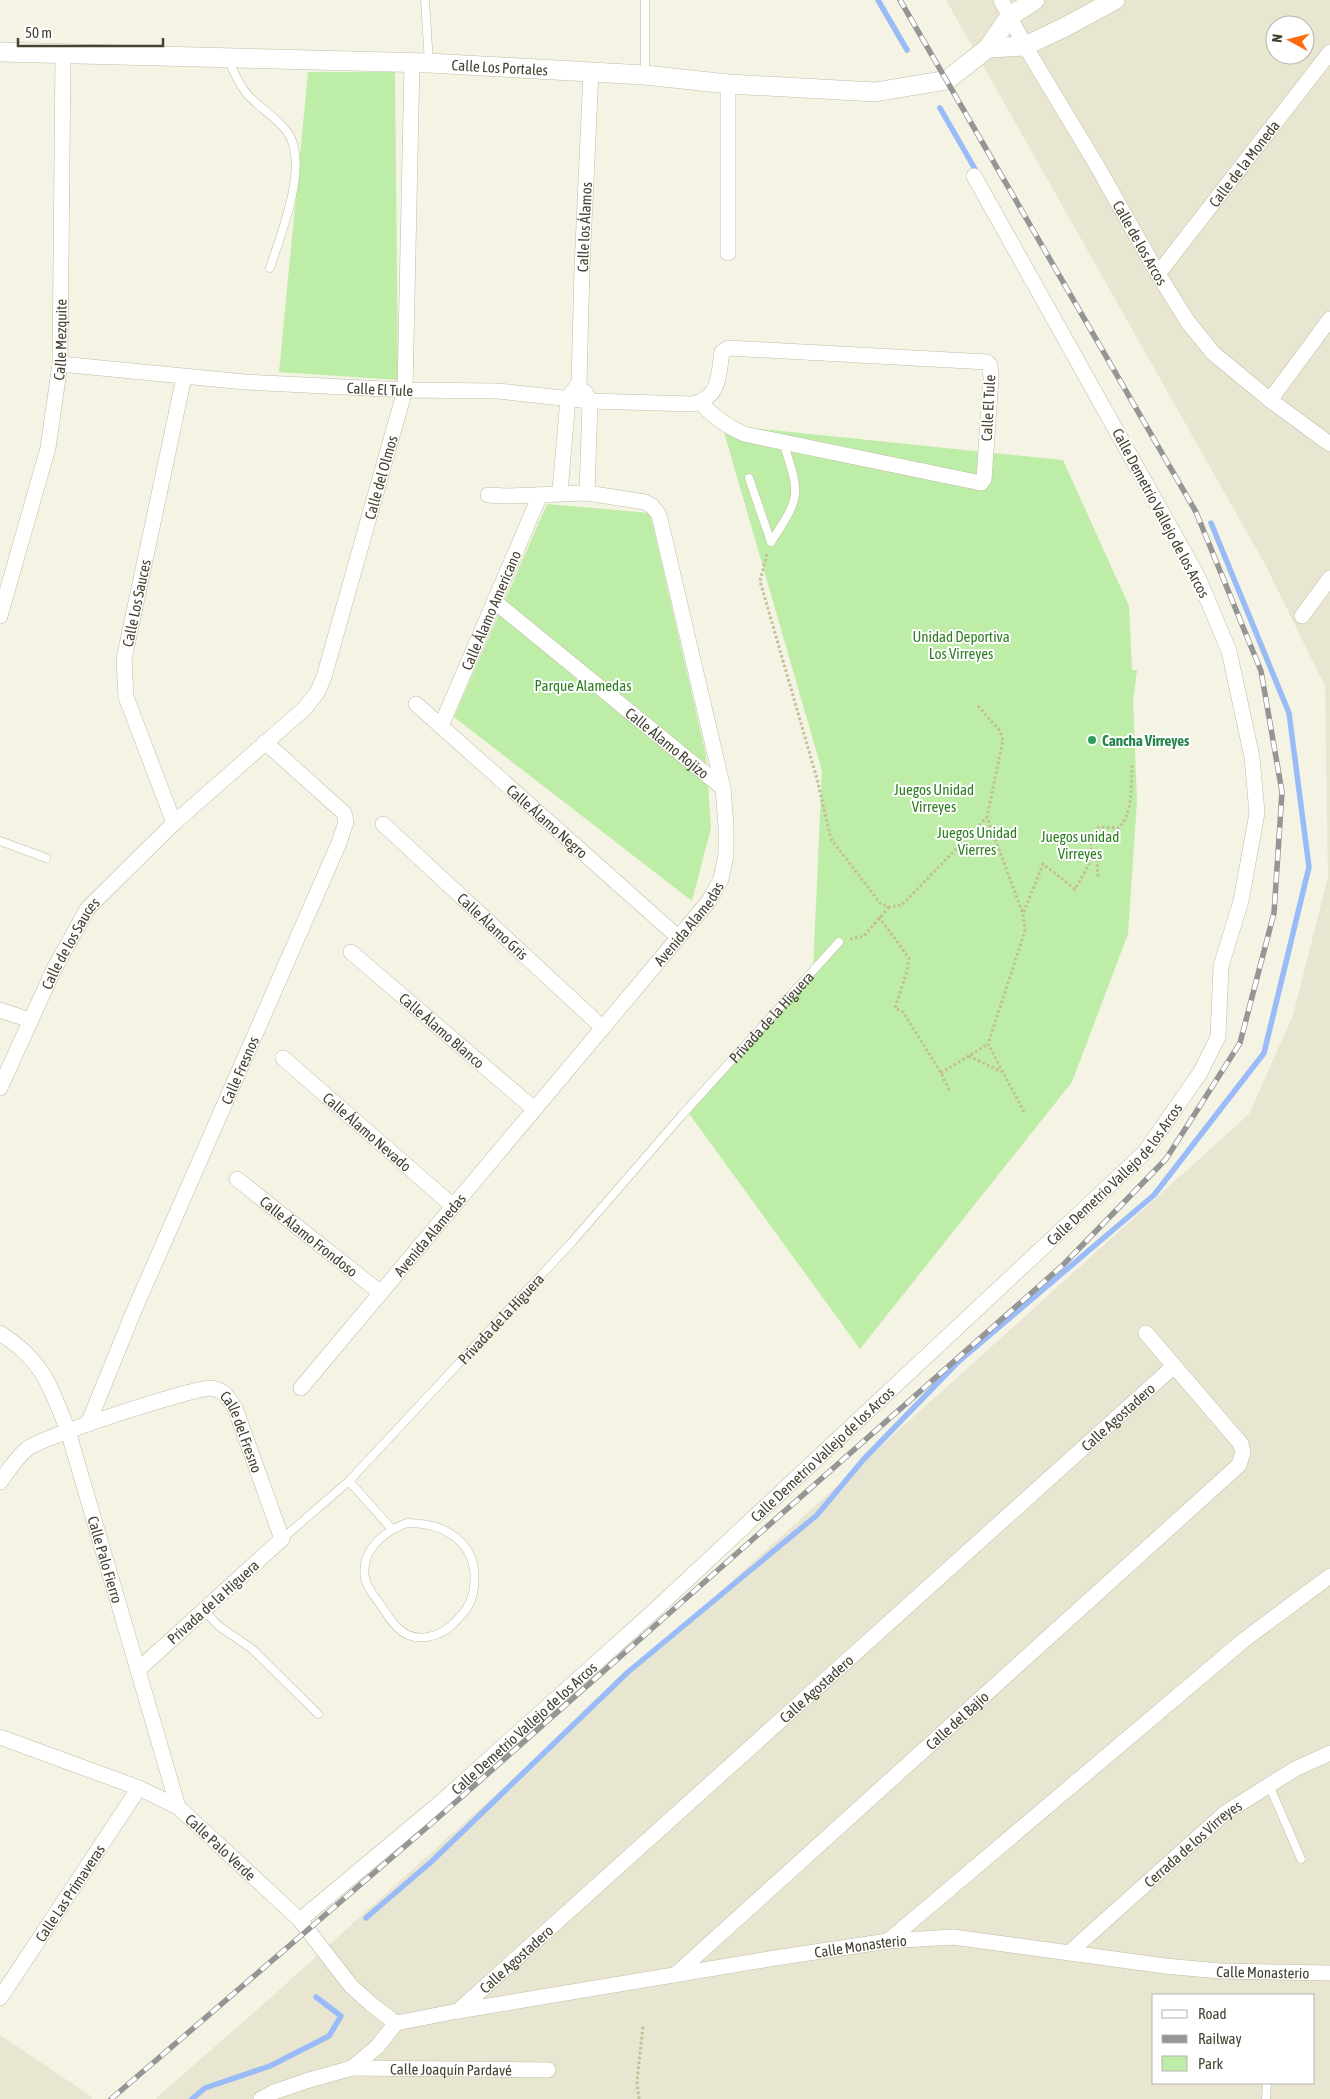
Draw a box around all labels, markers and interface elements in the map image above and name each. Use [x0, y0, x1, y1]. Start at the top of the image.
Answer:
scale bar [18, 15, 162, 47]
north arrow [1265, 15, 1315, 65]
text: 50 m [25, 24, 52, 41]
text: N [1269, 33, 1286, 43]
street label: Calle Los Portales [451, 56, 548, 78]
street label: Calle de la Moneda [1205, 117, 1283, 210]
street label: Calle los Álamos [573, 182, 594, 272]
street label: Calle de los Arcos [1110, 197, 1171, 288]
street label: Calle Mezquite [49, 299, 69, 381]
street label: Calle El Tule [978, 374, 998, 442]
street label: Calle El Tule [346, 379, 414, 399]
street label: Calle Demetrio Vallejo de los Arcos [1109, 425, 1213, 601]
street label: Calle del Olmos [360, 433, 400, 521]
street label: Calle Álamo Americano [458, 548, 524, 673]
street label: Calle Los Sauces [118, 558, 153, 648]
park label: Unidad Deportiva Los Virreyes [912, 628, 1010, 662]
park label: Parque Alamedas [535, 677, 631, 694]
street label: Calle Álamo Rojizo [622, 704, 713, 782]
place label: Cancha Virreyes [1102, 732, 1190, 749]
marker: Cancha Virreyes [1086, 734, 1098, 746]
street label: Calle Álamo Negro [504, 781, 591, 861]
park label: Juegos Unidad Virreyes [894, 781, 974, 815]
park label: Juegos Unidad Vierres [937, 824, 1017, 858]
park label: Juegos unidad Virreyes [1041, 828, 1119, 862]
street label: Avenida Alamedas [650, 879, 726, 969]
street label: Calle Álamo Gris [454, 889, 532, 963]
street label: Calle de los Sauces [38, 894, 102, 992]
street label: Privada de la Higuera [725, 968, 817, 1066]
street label: Calle Álamo Blanco [396, 989, 488, 1071]
street label: Calle Fresnos [217, 1034, 262, 1107]
street label: Calle Álamo Nevado [320, 1089, 415, 1175]
street label: Calle Demetrio Vallejo de los Arcos [1043, 1100, 1185, 1248]
street label: Avenida Alamedas [390, 1190, 469, 1279]
street label: Calle Álamo Frondoso [257, 1192, 361, 1280]
street label: Privada de la Higuera [454, 1270, 547, 1367]
street label: Calle Agostadero [1078, 1379, 1158, 1454]
street label: Calle Demetrio Vallejo de los Arcos [747, 1383, 897, 1525]
street label: Calle del Fresno [217, 1387, 266, 1475]
street label: Calle Palo Fierro [85, 1514, 126, 1605]
street label: Privada de la Higuera [164, 1556, 262, 1648]
street label: Calle Agostadero [776, 1651, 856, 1726]
street label: Calle Demetrio Vallejo de los Arcos [447, 1658, 600, 1797]
street label: Calle del Bajío [922, 1688, 992, 1753]
street label: Cerrada de los Virreyes [1140, 1796, 1245, 1890]
street label: Calle Palo Verde [182, 1810, 260, 1884]
street label: Calle Las Primaveras [31, 1841, 108, 1945]
street label: Calle Agostadero [476, 1921, 556, 1996]
street label: Calle Monasterio [813, 1931, 907, 1960]
street label: Calle Monasterio [1216, 1962, 1310, 1981]
legend [1152, 1994, 1315, 2084]
text: Road [1198, 2005, 1227, 2022]
text: Railway [1198, 2030, 1242, 2047]
text: Park [1198, 2055, 1223, 2072]
street label: Calle Joaquín Pardavé [390, 2060, 512, 2078]

